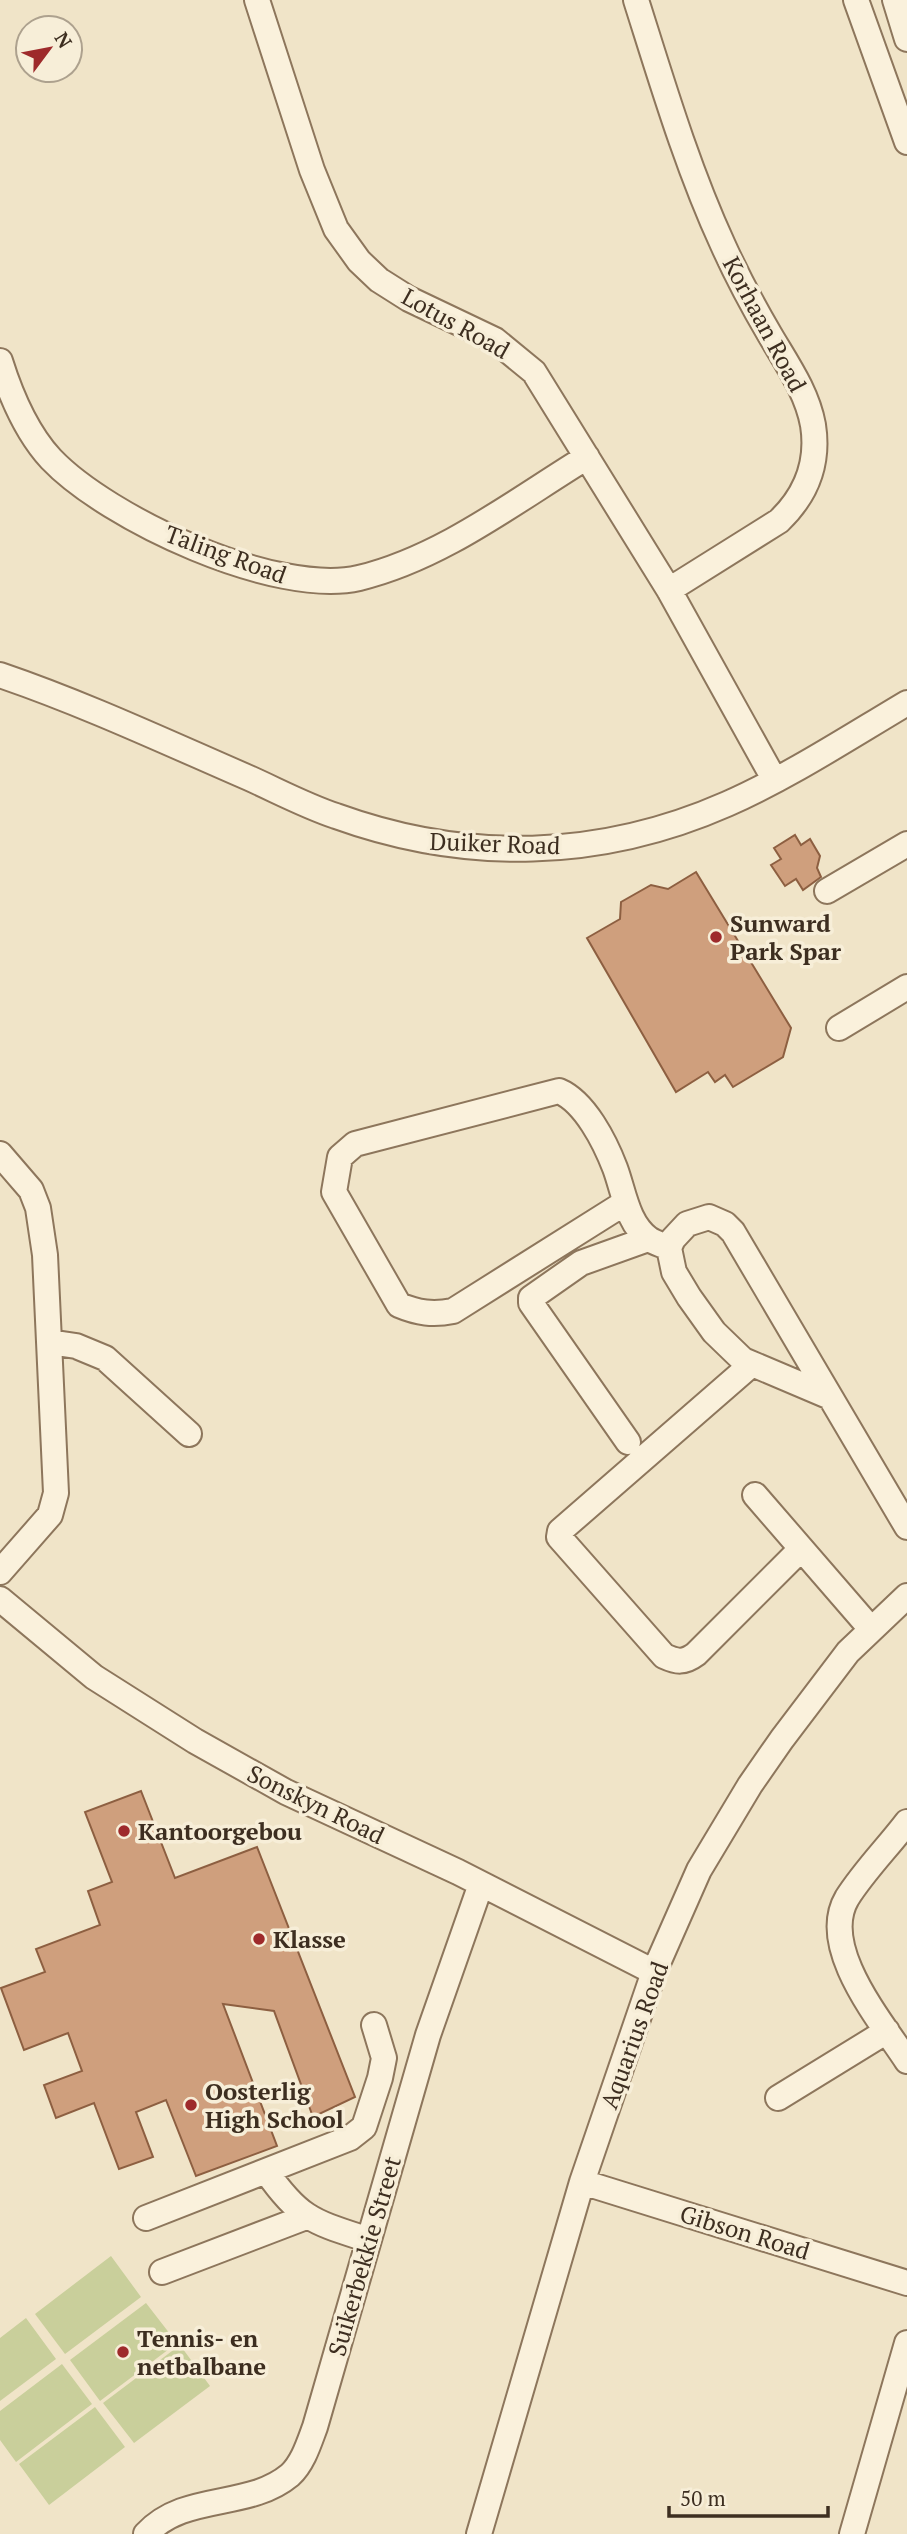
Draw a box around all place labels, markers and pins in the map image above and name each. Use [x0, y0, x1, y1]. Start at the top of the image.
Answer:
place label: Sunward Park Spar [730, 907, 842, 967]
marker: Sunward Park Spar [708, 929, 724, 945]
place label: Kantoorgebou [138, 1815, 302, 1847]
marker: Kantoorgebou [116, 1823, 132, 1839]
place label: Klasse [273, 1923, 346, 1955]
marker: Klasse [251, 1931, 267, 1947]
place label: Oosterlig High School [205, 2075, 344, 2135]
marker: Oosterlig High School [183, 2097, 199, 2113]
place label: Tennis- en netbalbane [137, 2322, 266, 2382]
marker: Tennis- en netbalbane [115, 2344, 131, 2360]

